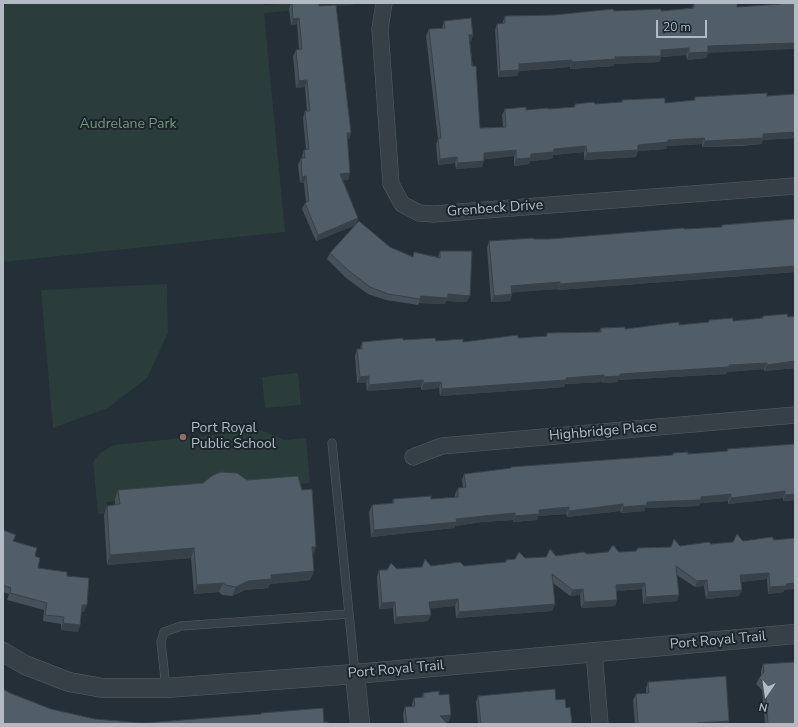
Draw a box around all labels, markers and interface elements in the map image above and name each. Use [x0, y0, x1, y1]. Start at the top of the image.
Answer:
scale bar [658, 12, 709, 38]
text: 20 m [663, 19, 691, 35]
park label: Audrelane Park [79, 117, 177, 133]
street label: Grenbeck Drive [446, 197, 544, 221]
street label: Highbridge Place [548, 419, 658, 445]
place label: Port Royal Public School [191, 421, 276, 454]
marker: Port Royal Public School [178, 432, 188, 442]
street label: Port Royal Trail [669, 628, 767, 654]
street label: Port Royal Trail [347, 657, 445, 683]
north arrow [746, 675, 786, 715]
text: N [757, 699, 769, 715]

